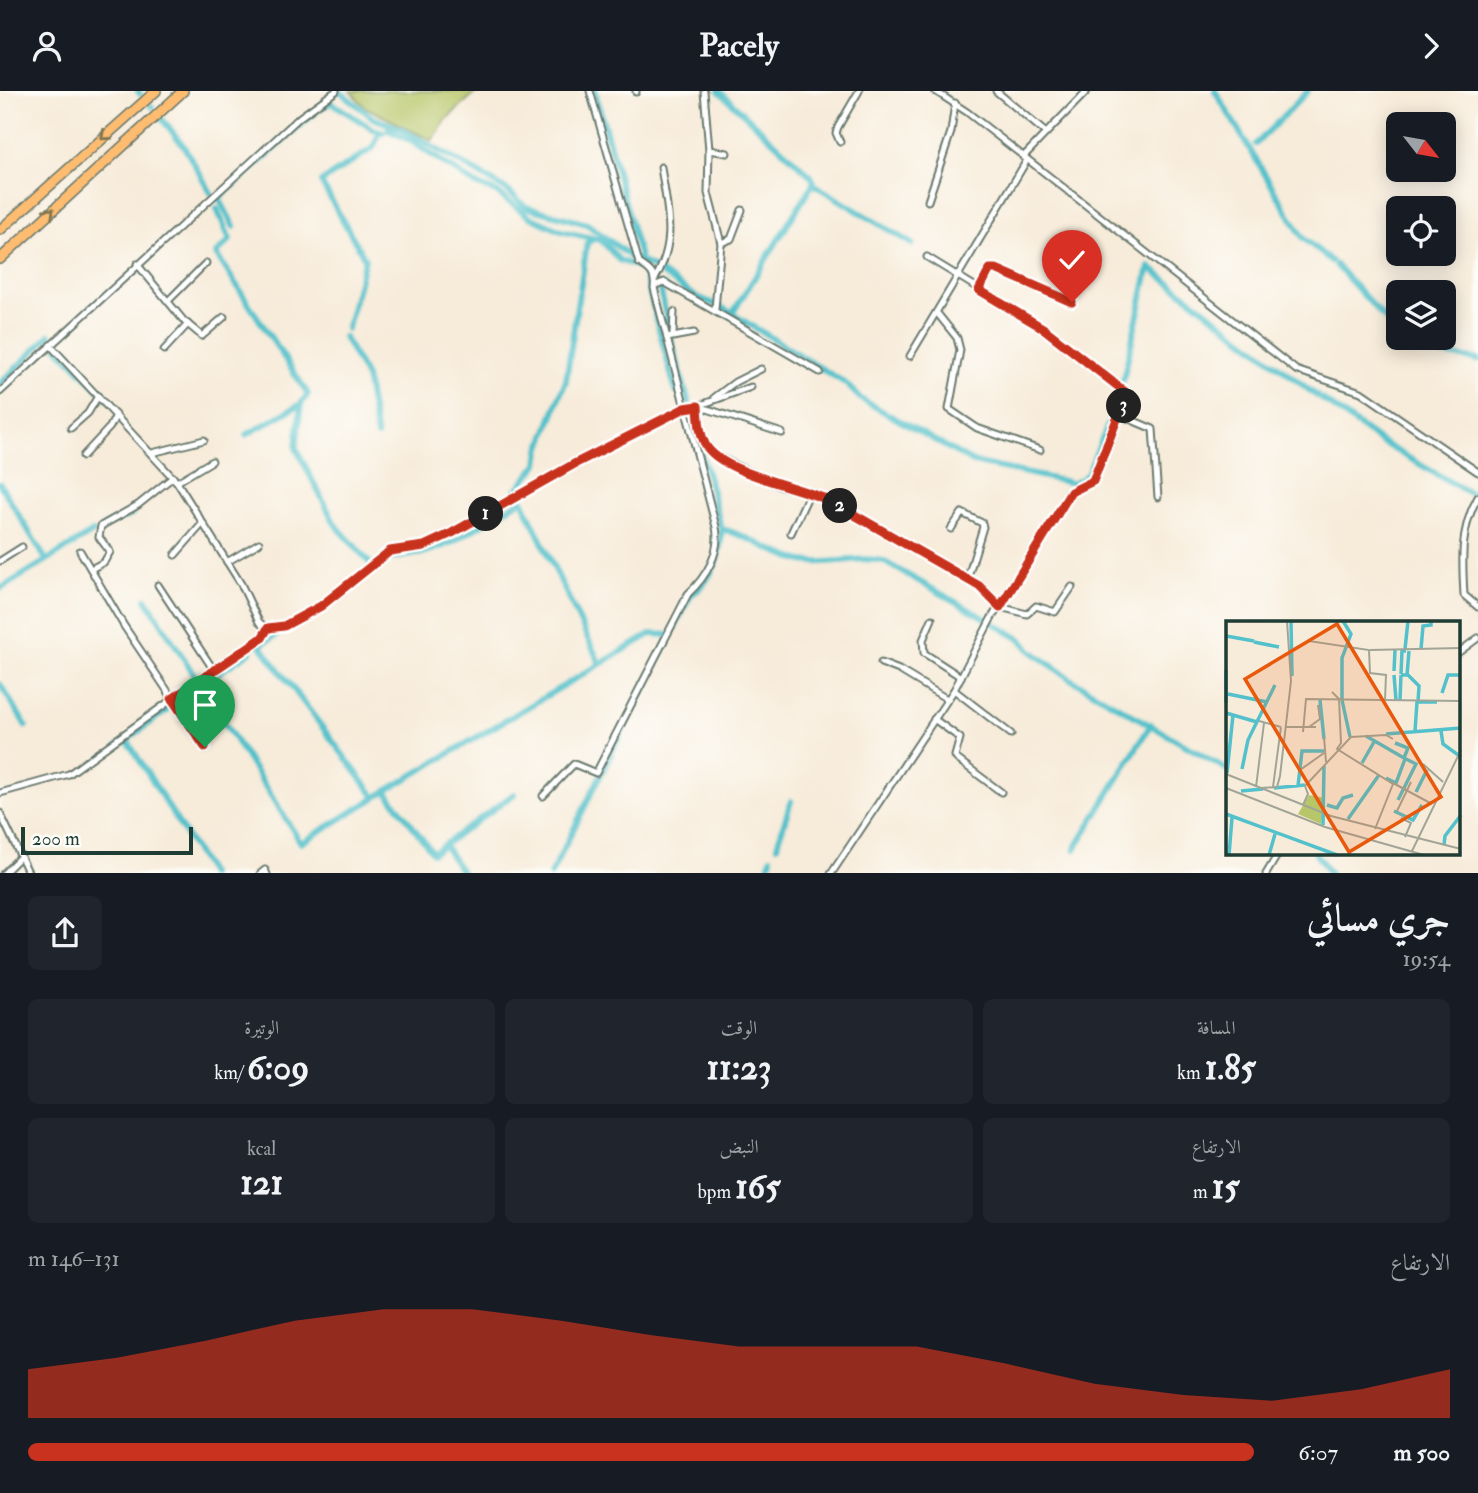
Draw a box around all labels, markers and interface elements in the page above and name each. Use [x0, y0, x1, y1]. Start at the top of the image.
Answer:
text: Pacely [699, 26, 779, 66]
icon: person [28, 27, 66, 65]
icon: forward [1412, 27, 1450, 65]
north arrow [1386, 112, 1456, 182]
map controls [1386, 112, 1456, 350]
one-way arrow [100, 128, 113, 140]
button: locate [1386, 196, 1456, 266]
one-way arrow [41, 208, 54, 221]
pin [1042, 230, 1102, 302]
icon: check [1053, 241, 1091, 279]
button: layers [1386, 280, 1456, 350]
pin: 3 [1106, 389, 1142, 423]
text: 3 [1120, 393, 1127, 417]
pin: 2 [822, 489, 858, 523]
text: 2 [835, 493, 844, 517]
pin: 1 [468, 497, 504, 531]
text: 1 [482, 501, 489, 525]
inset map [1226, 621, 1460, 856]
pin [175, 675, 235, 747]
icon: arrive [186, 686, 224, 724]
scale bar [21, 825, 192, 856]
text: 200 m [32, 827, 80, 851]
text: جري مسائي [1307, 894, 1450, 942]
button: share [28, 896, 102, 970]
text: 19:54 [1402, 944, 1450, 973]
text: الوتيرة [244, 1016, 279, 1040]
text: الوقت [721, 1016, 757, 1040]
text: المسافة [1197, 1016, 1236, 1040]
text: 6:09 [247, 1046, 309, 1090]
text: 11:23 [707, 1046, 771, 1090]
text: 1.85 [1205, 1046, 1256, 1090]
text: /km [214, 1061, 247, 1085]
text: km [1177, 1061, 1205, 1085]
text: النبض [719, 1135, 759, 1159]
text: الارتفاع [1192, 1135, 1241, 1159]
text: kcal [247, 1137, 276, 1161]
text: 121 [240, 1161, 283, 1205]
text: 165 [735, 1165, 781, 1209]
text: 15 [1212, 1165, 1240, 1209]
text: bpm [697, 1180, 735, 1204]
text: m [1193, 1180, 1212, 1204]
text: 131–146 m [28, 1244, 120, 1273]
text: الارتفاع [1390, 1248, 1450, 1277]
text: 6:07 [1298, 1438, 1338, 1467]
text: 500 m [1394, 1438, 1450, 1467]

